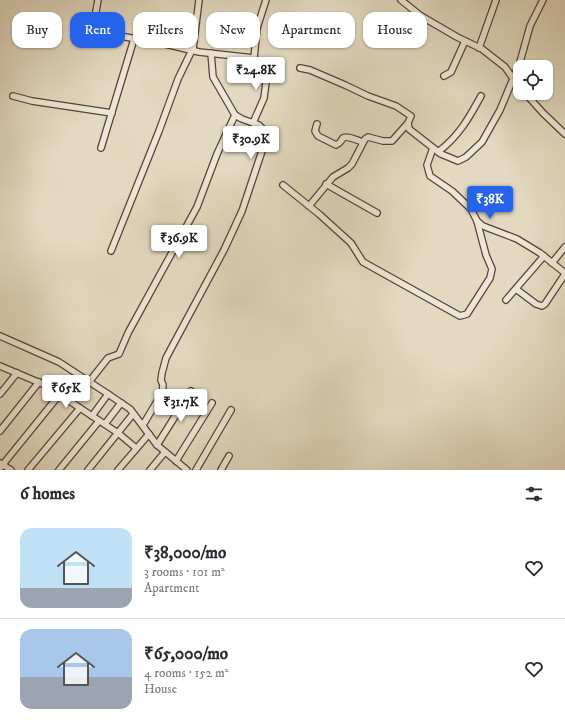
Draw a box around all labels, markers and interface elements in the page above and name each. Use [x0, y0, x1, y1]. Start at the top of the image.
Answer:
chip: Buy [12, 12, 62, 48]
chip: Rent [70, 12, 125, 48]
chip: Filters [133, 12, 198, 48]
chip: New [206, 12, 260, 48]
chip: Apartment [268, 12, 355, 48]
chip: House [363, 12, 427, 48]
pin: ₹24.8K [223, 57, 289, 91]
map controls [513, 60, 553, 100]
button: locate [513, 60, 553, 100]
text: ₹24.8K [236, 62, 276, 78]
pin: ₹30.9K [218, 126, 284, 160]
text: ₹30.9K [232, 131, 270, 147]
pin: ₹38K [466, 186, 514, 220]
text: ₹38K [476, 191, 504, 207]
pin: ₹36.9K [146, 225, 212, 259]
text: ₹36.9K [160, 230, 198, 246]
pin: ₹65K [42, 375, 90, 409]
text: ₹65K [51, 380, 81, 396]
pin: ₹31.7K [148, 389, 214, 423]
text: ₹31.7K [163, 394, 199, 410]
text: 6 homes [20, 483, 75, 505]
icon: filters [523, 483, 545, 505]
text: ₹38,000/mo [144, 542, 226, 564]
icon: home [52, 544, 100, 592]
icon: heart [523, 557, 545, 579]
text: 3 rooms · 101 m² [144, 564, 225, 580]
text: Apartment [144, 580, 199, 596]
text: ₹65,000/mo [144, 643, 228, 665]
icon: home [52, 645, 100, 693]
icon: heart [523, 658, 545, 680]
text: 4 rooms · 152 m² [144, 665, 228, 681]
text: House [144, 681, 177, 697]

